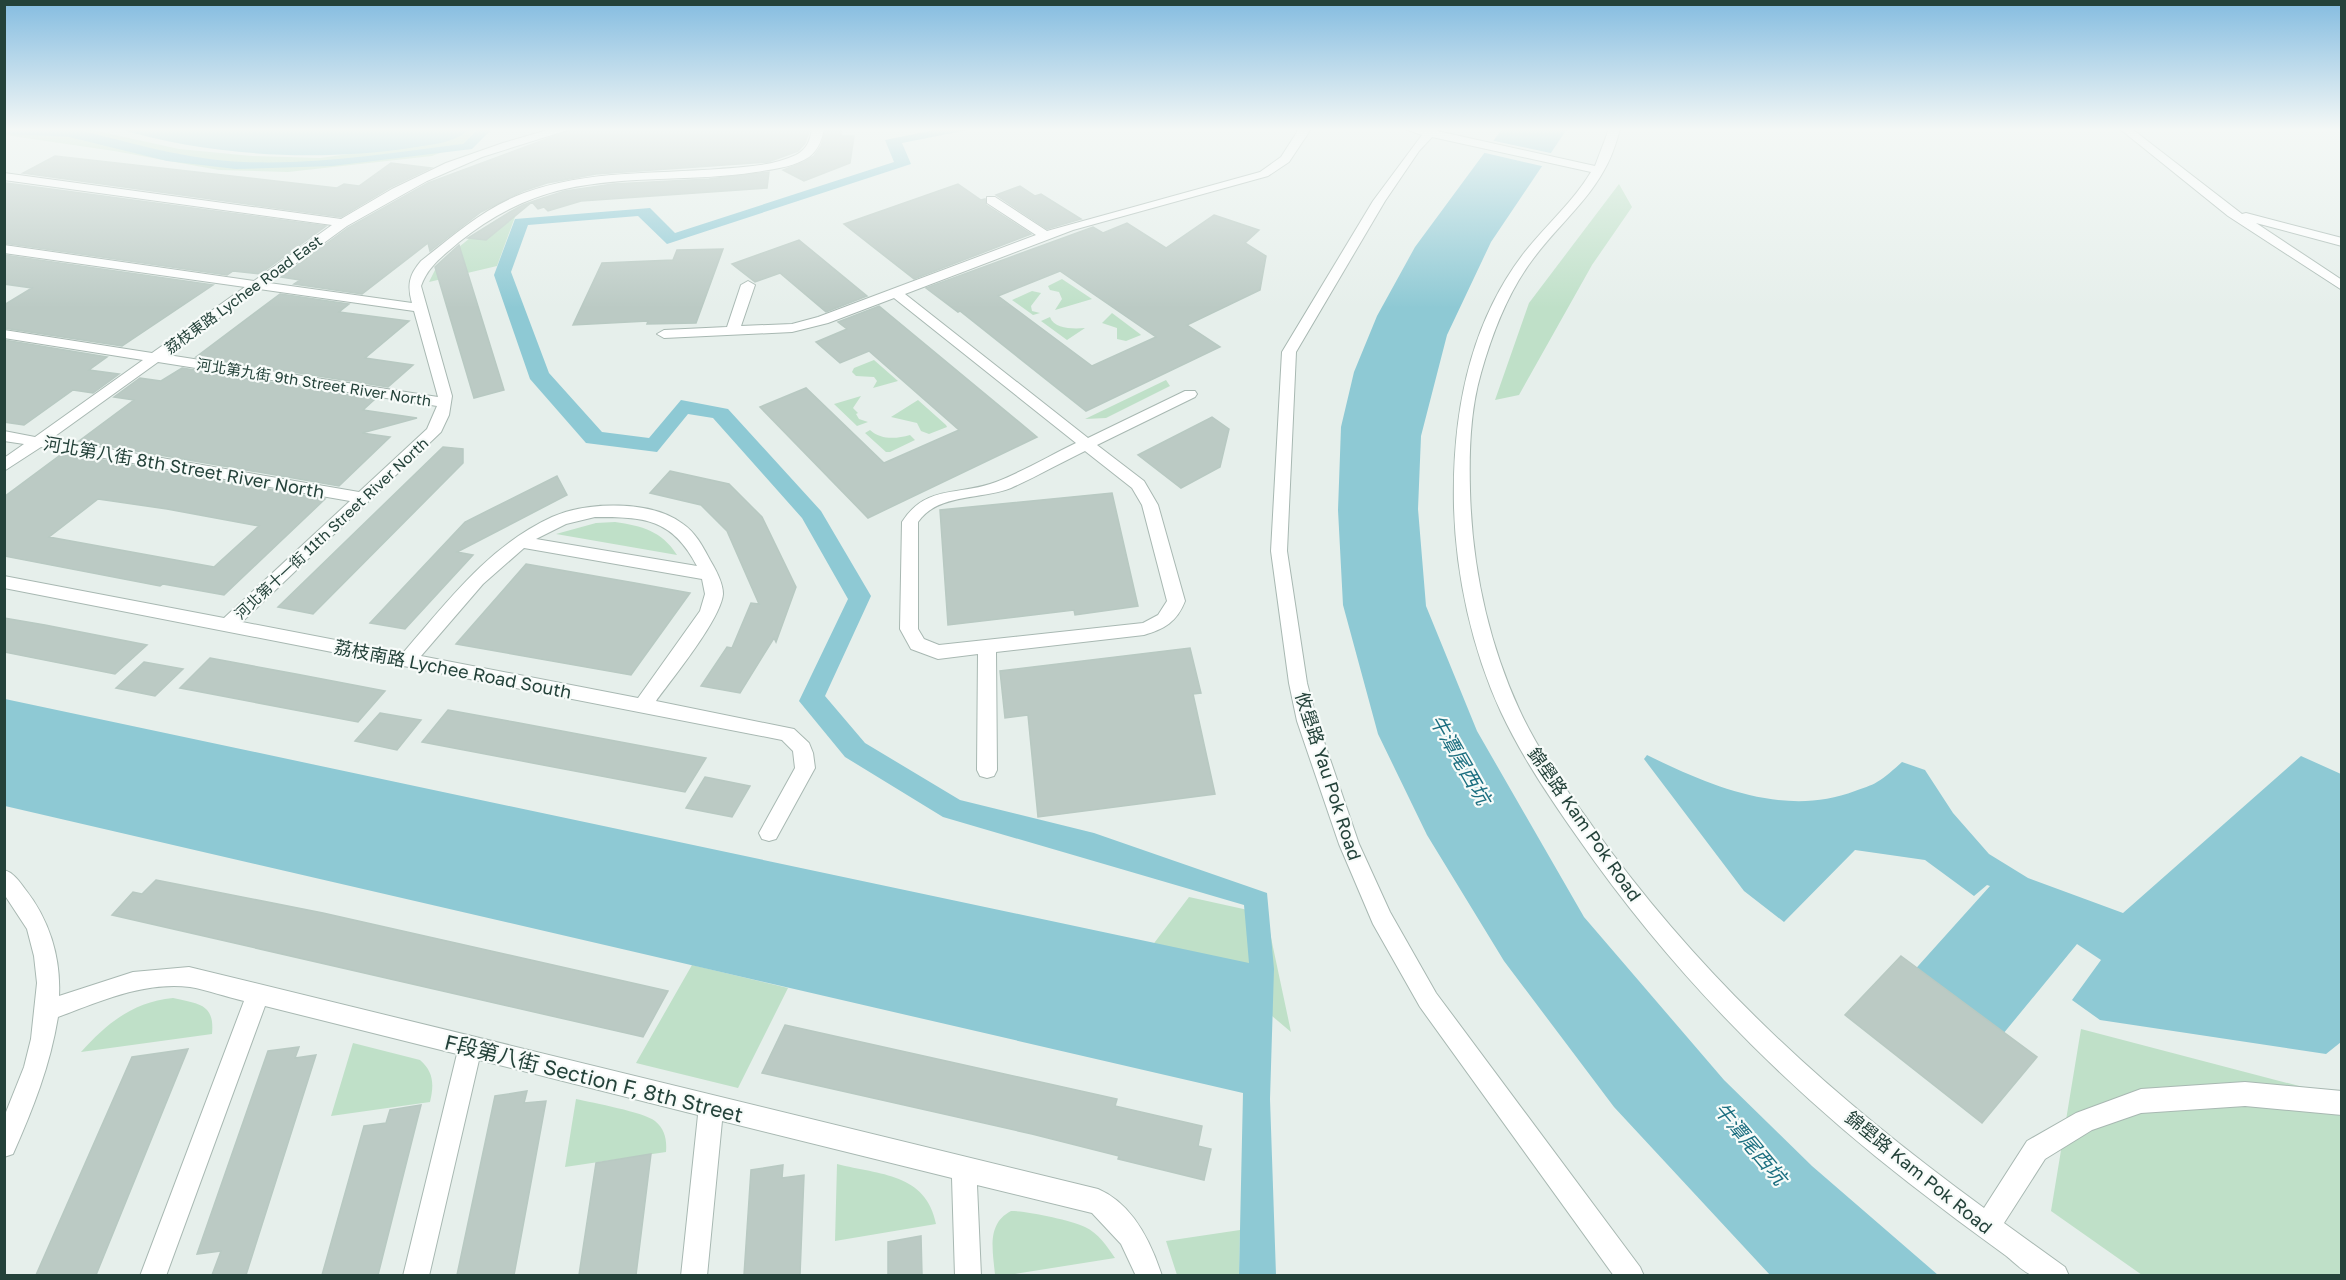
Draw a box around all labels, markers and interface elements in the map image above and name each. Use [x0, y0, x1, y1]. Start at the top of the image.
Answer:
street label: 荔枝東路 Lychee Road East [161, 231, 325, 357]
street label: 河北第九街 9th Street River North [195, 355, 433, 409]
street label: 河北第八街 8th Street River North [42, 431, 326, 503]
street label: 河北第十一街 11th Street River North [231, 433, 431, 623]
street label: 荔枝南路 Lychee Road South [332, 635, 574, 703]
street label: 攸壆路 Yau Pok Road [1291, 689, 1367, 863]
water label: 牛潭尾西坑 [1426, 710, 1498, 811]
street label: 錦壆路 Kam Pok Road [1524, 743, 1646, 905]
street label: F段第八街 Section F, 8th Street [442, 1028, 746, 1128]
water label: 牛潭尾西坑 [1710, 1097, 1794, 1191]
street label: 錦壆路 Kam Pok Road [1841, 1106, 1997, 1238]

